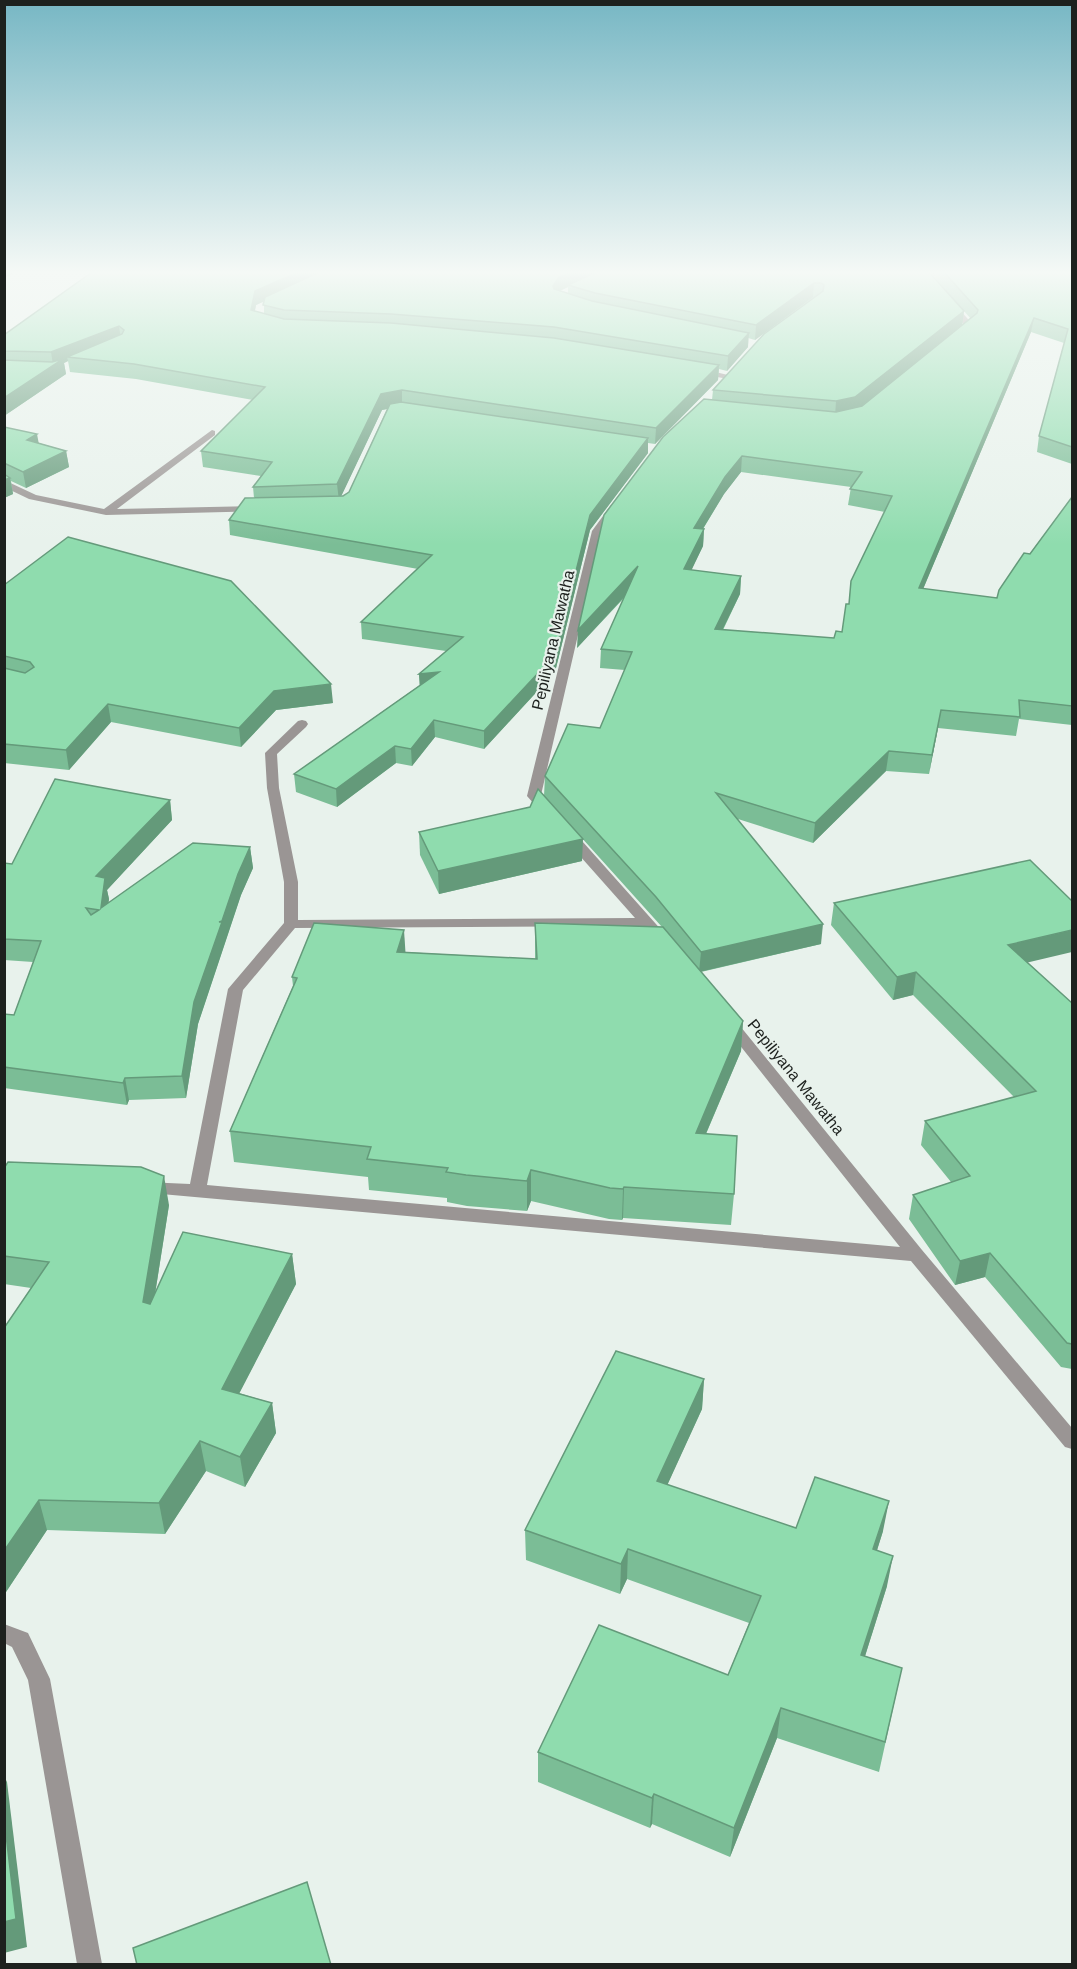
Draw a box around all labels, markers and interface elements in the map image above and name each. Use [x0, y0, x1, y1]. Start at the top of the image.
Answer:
street label: Pepiliyana Mawatha [529, 568, 577, 712]
street label: Pepiliyana Mawatha [744, 1016, 848, 1138]

